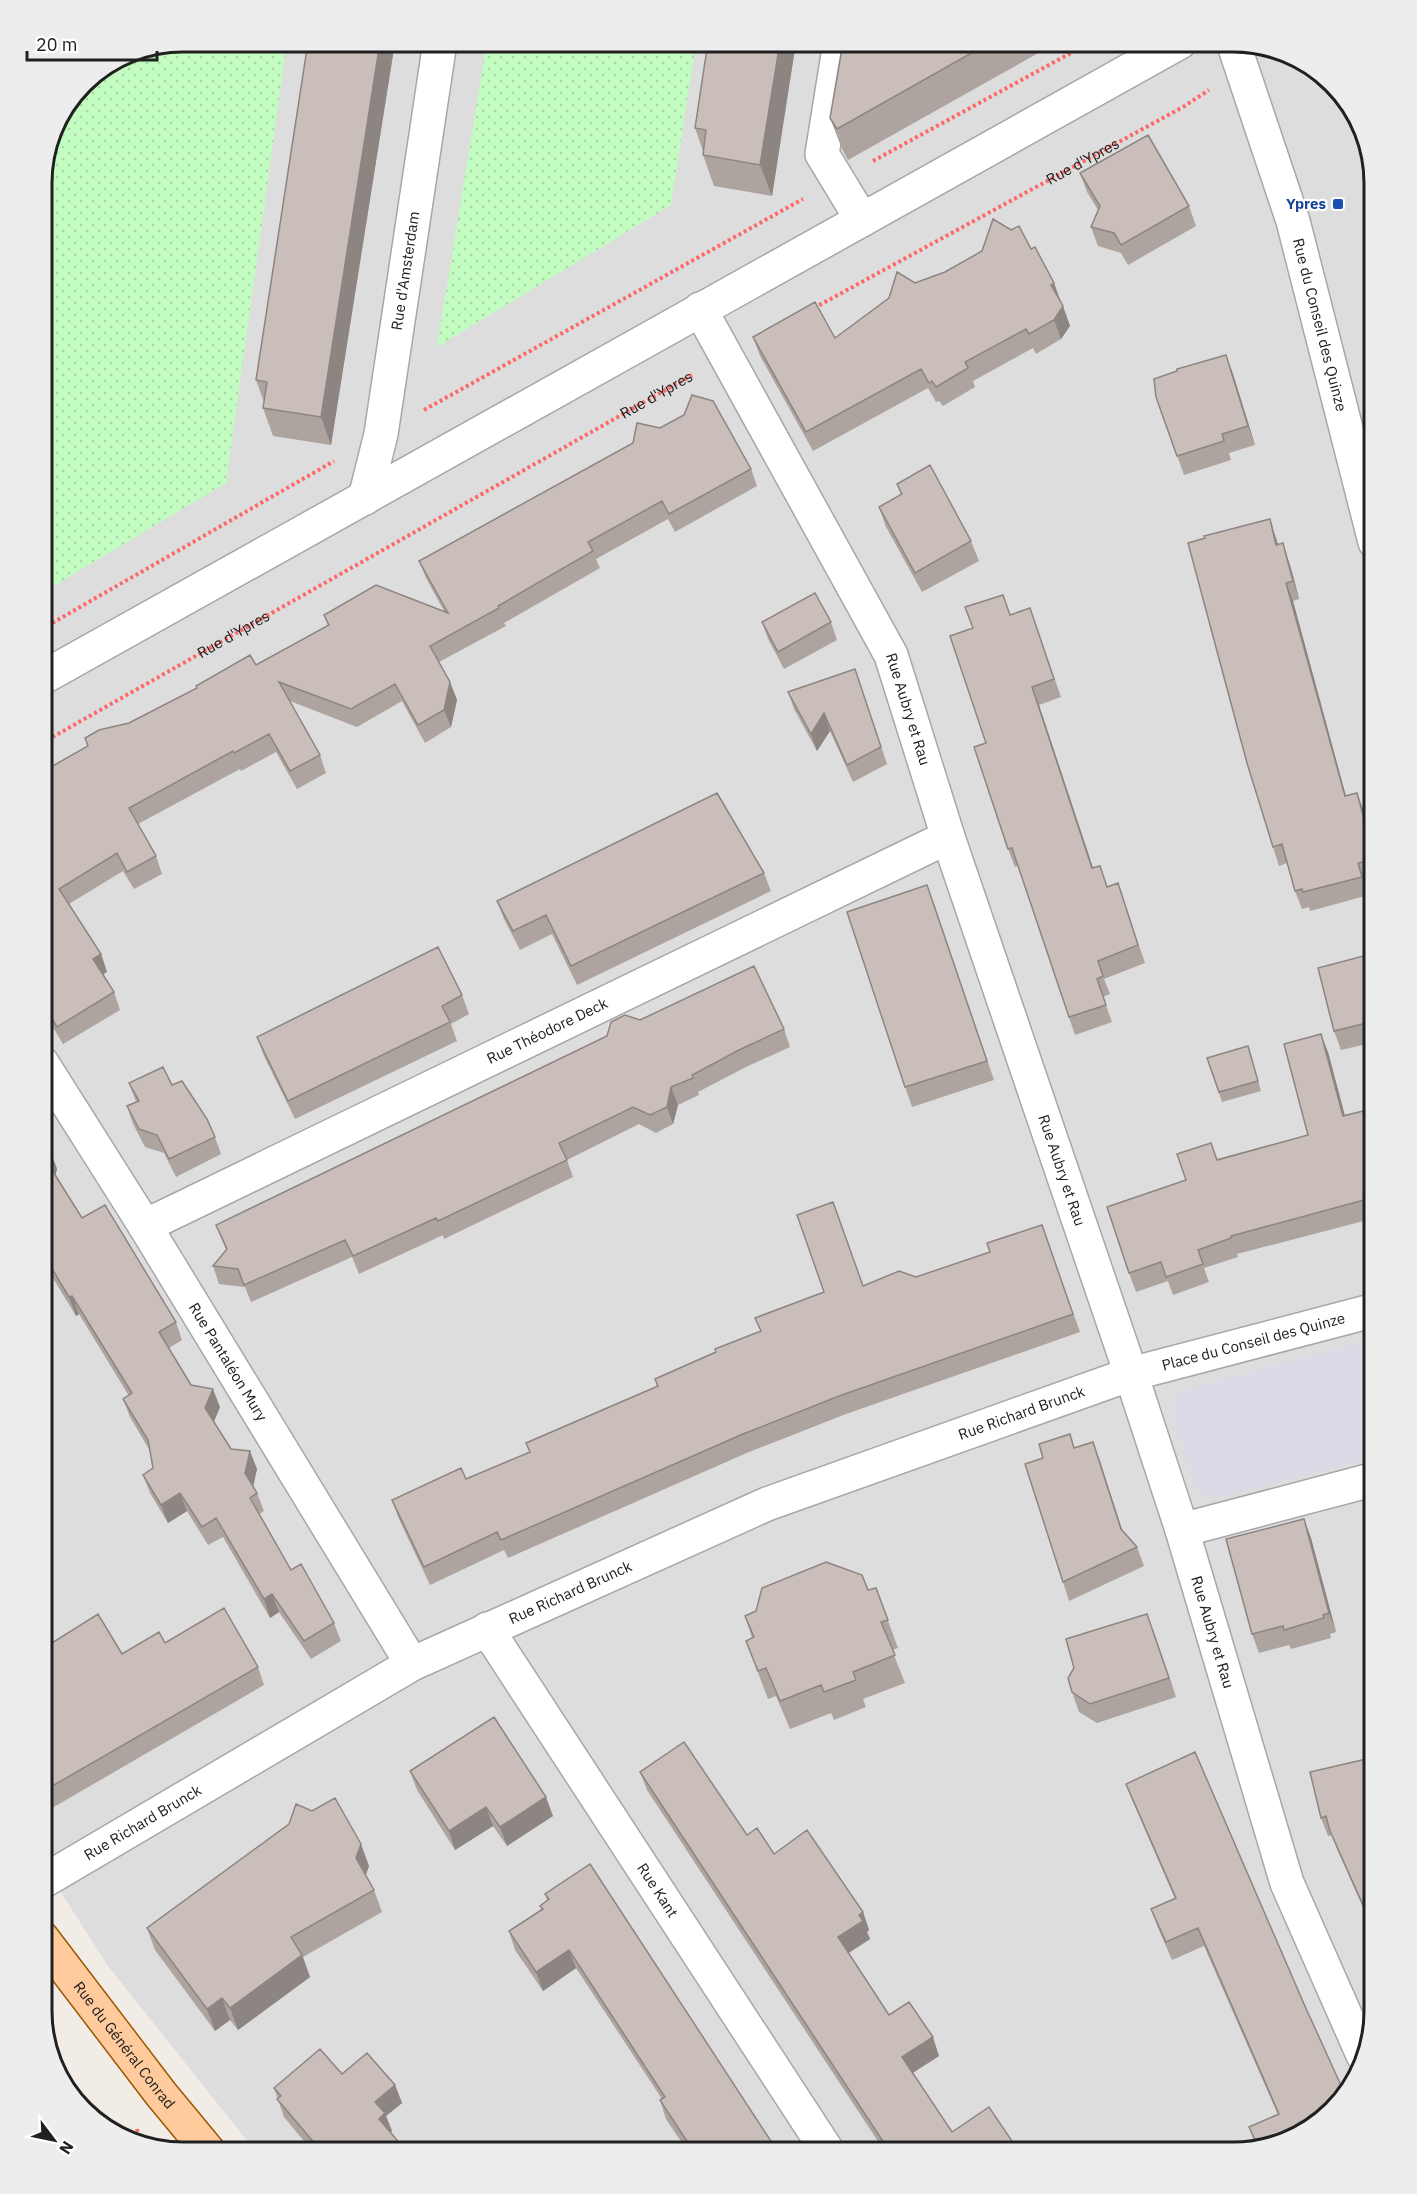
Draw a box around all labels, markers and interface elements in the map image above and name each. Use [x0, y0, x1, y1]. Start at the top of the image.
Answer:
scale bar [27, 24, 158, 62]
text: 20 m [36, 33, 78, 56]
street label: Rue d'Ypres [1043, 134, 1122, 189]
place label: Ypres [1286, 194, 1326, 213]
marker: Ypres [1331, 197, 1345, 211]
street label: Rue d'Amsterdam [387, 210, 423, 332]
street label: Rue du Conseil des Quinze [1289, 236, 1351, 413]
street label: Rue d'Ypres [616, 367, 696, 423]
street label: Rue d'Ypres [194, 606, 273, 662]
street label: Rue Aubry et Rau [882, 651, 935, 767]
street label: Rue Théodore Deck [484, 993, 611, 1068]
street label: Rue Aubry et Rau [1034, 1112, 1090, 1228]
street label: Rue Pantaléon Mury [185, 1299, 272, 1425]
street label: Place du Conseil des Quinze [1160, 1308, 1347, 1375]
street label: Rue Richard Brunck [955, 1381, 1087, 1444]
street label: Rue Richard Brunck [506, 1556, 635, 1628]
street label: Rue Aubry et Rau [1187, 1573, 1239, 1691]
street label: Rue Richard Brunck [80, 1780, 205, 1864]
street label: Rue Kant [633, 1859, 682, 1921]
street label: Rue du Général Conrad [69, 1977, 179, 2113]
north arrow [24, 2110, 84, 2170]
text: N [55, 2138, 78, 2158]

